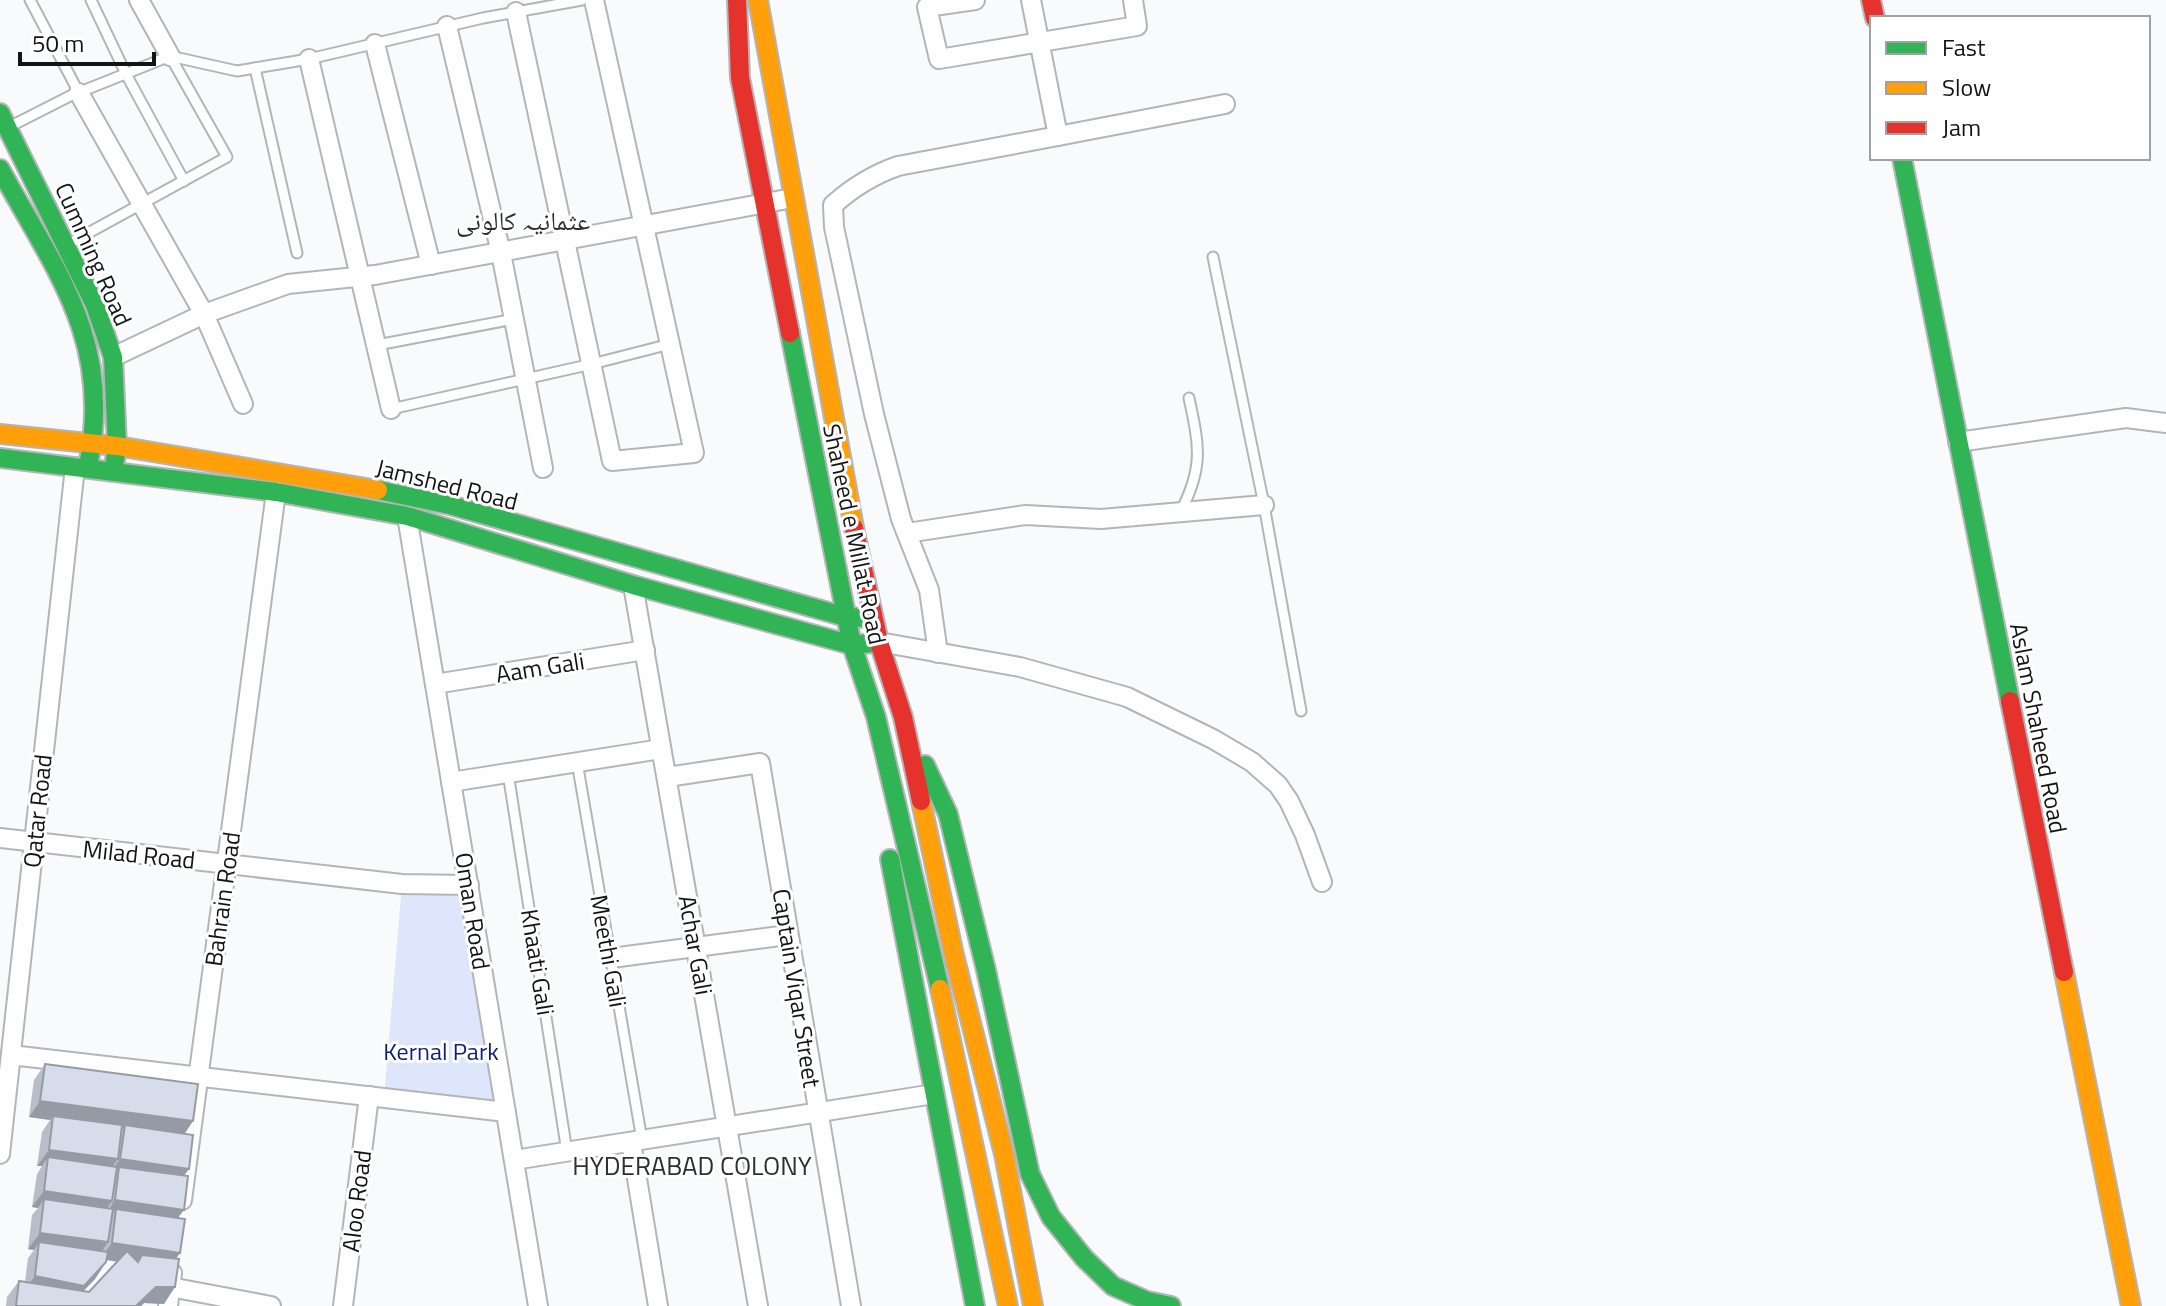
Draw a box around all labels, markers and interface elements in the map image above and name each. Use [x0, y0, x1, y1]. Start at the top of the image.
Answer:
scale bar [20, 16, 154, 66]
legend [1870, 16, 2150, 160]
text: 50 m [32, 25, 84, 61]
text: Fast [1942, 29, 1986, 65]
text: Slow [1942, 69, 1991, 105]
text: Jam [1942, 109, 1981, 145]
street label: Cumming Road [46, 177, 142, 331]
district label: عثمانیہ کالونی [456, 201, 590, 240]
street label: Shaheed e Millat Road [814, 420, 896, 648]
street label: Jamshed Road [372, 449, 522, 519]
street label: Aslam Shaheed Road [2001, 620, 2077, 836]
street label: Aam Gali [493, 642, 587, 692]
street label: Qatar Road [13, 753, 61, 869]
street label: Bahrain Road [195, 829, 249, 969]
street label: Milad Road [81, 830, 197, 878]
street label: Oman Road [446, 850, 500, 972]
street label: Captain Viqar Street [764, 886, 831, 1091]
street label: Meethi Gali [581, 892, 637, 1010]
street label: Achar Gali [670, 892, 722, 998]
street label: Khaati Gali [512, 906, 564, 1018]
park label: Kernal Park [383, 1033, 499, 1069]
district label: HYDERABAD COLONY [572, 1146, 812, 1185]
street label: Aloo Road [332, 1148, 380, 1254]

